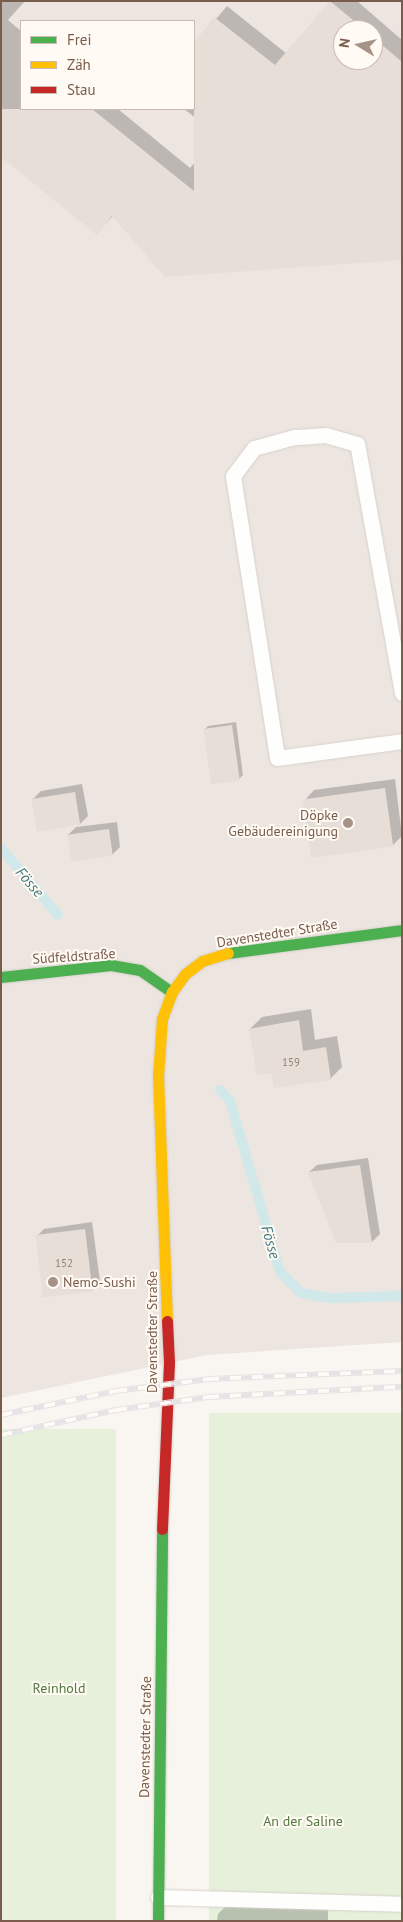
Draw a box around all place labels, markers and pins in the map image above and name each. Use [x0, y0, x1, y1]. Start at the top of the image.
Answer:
place label: Döpke Gebäudereinigung [228, 807, 338, 840]
marker: Döpke Gebäudereinigung [342, 817, 354, 829]
place label: Nemo-Sushi [63, 1274, 136, 1290]
marker: Nemo-Sushi [47, 1276, 59, 1288]

